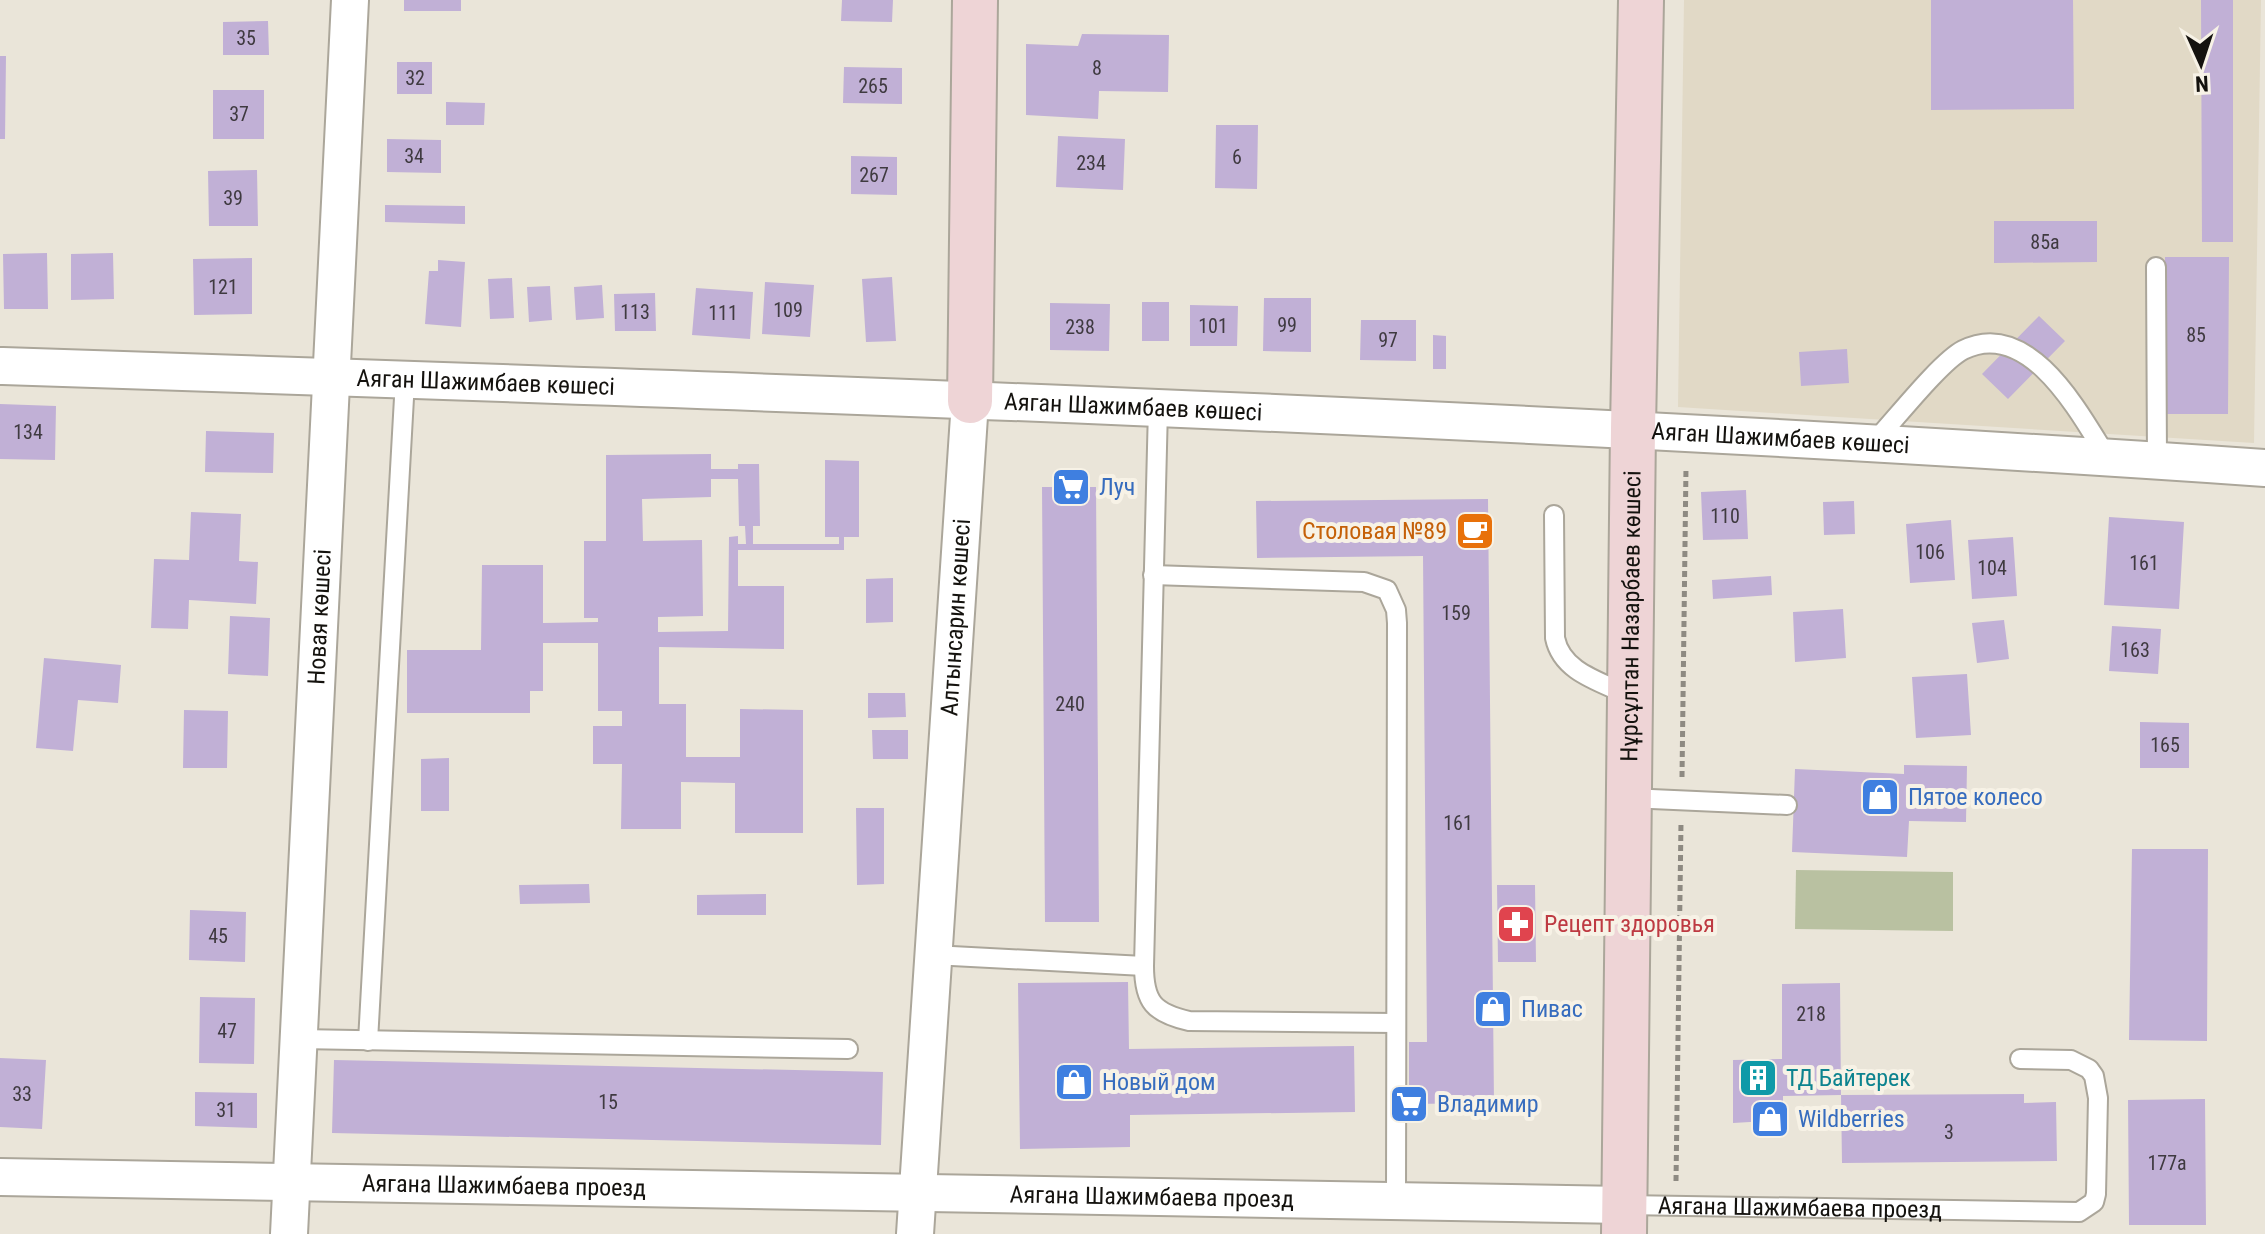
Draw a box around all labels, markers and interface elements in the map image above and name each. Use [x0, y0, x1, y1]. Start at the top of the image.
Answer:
north arrow [2161, 24, 2241, 104]
house number: 35 [236, 26, 256, 50]
house number: 8 [1092, 56, 1102, 80]
house number: 32 [405, 66, 425, 90]
text: N [2195, 71, 2209, 96]
house number: 265 [858, 74, 888, 98]
house number: 37 [229, 102, 249, 126]
house number: 34 [404, 144, 424, 168]
house number: 6 [1232, 145, 1242, 169]
house number: 234 [1076, 151, 1106, 175]
house number: 267 [859, 163, 889, 187]
house number: 39 [223, 186, 243, 210]
house number: 85а [2030, 230, 2060, 254]
house number: 121 [208, 275, 238, 299]
house number: 109 [773, 298, 803, 322]
house number: 113 [620, 300, 650, 324]
house number: 111 [708, 301, 738, 325]
house number: 99 [1277, 313, 1297, 337]
house number: 101 [1198, 314, 1228, 338]
house number: 238 [1065, 315, 1095, 339]
house number: 85 [2186, 323, 2206, 347]
house number: 97 [1378, 328, 1398, 352]
street label: Аяган Шажимбаев көшесі [356, 364, 615, 401]
street label: Аяган Шажимбаев көшесі [1004, 388, 1263, 426]
street label: Аяган Шажимбаев көшесі [1651, 417, 1910, 459]
house number: 134 [13, 420, 43, 444]
supermarket icon: Луч [1050, 466, 1092, 508]
street label: Нұрсұлтан Назарбаев көшесі [1615, 470, 1647, 762]
place label: Луч [1099, 473, 1135, 501]
house number: 110 [1710, 504, 1740, 528]
cafe icon: Столовая №89 [1454, 510, 1496, 552]
place label: Столовая №89 [1302, 517, 1447, 545]
street label: Алтынсарин көшесі [935, 518, 976, 717]
house number: 106 [1915, 540, 1945, 564]
street label: Новая көшесі [302, 548, 337, 685]
house number: 161 [2129, 551, 2159, 575]
house number: 104 [1977, 556, 2007, 580]
house number: 159 [1441, 601, 1471, 625]
house number: 163 [2120, 638, 2150, 662]
house number: 240 [1055, 692, 1085, 716]
house number: 165 [2150, 733, 2180, 757]
shop icon: Пятое колесо [1859, 776, 1901, 818]
place label: Пятое колесо [1908, 783, 2043, 811]
house number: 161 [1443, 811, 1473, 835]
pharmacy icon: Рецепт здоровья [1495, 903, 1537, 945]
place label: Рецепт здоровья [1544, 910, 1715, 938]
house number: 45 [208, 924, 228, 948]
shop icon: Пивас [1472, 988, 1514, 1030]
place label: Пивас [1521, 995, 1583, 1023]
house number: 218 [1796, 1002, 1826, 1026]
house number: 47 [217, 1019, 237, 1043]
building icon: ТД Байтерек [1737, 1057, 1779, 1099]
shop icon: Новый дом [1053, 1061, 1095, 1103]
place label: ТД Байтерек [1786, 1064, 1911, 1092]
place label: Новый дом [1102, 1068, 1215, 1096]
house number: 33 [12, 1082, 32, 1106]
supermarket icon: Владимир [1388, 1083, 1430, 1125]
house number: 15 [598, 1090, 618, 1114]
place label: Владимир [1437, 1090, 1539, 1118]
house number: 31 [216, 1098, 236, 1122]
shop icon: Wildberries [1749, 1098, 1791, 1140]
place label: Wildberries [1798, 1105, 1905, 1133]
house number: 3 [1944, 1120, 1954, 1144]
house number: 177а [2147, 1151, 2187, 1175]
street label: Аягана Шажимбаева проезд [362, 1169, 646, 1202]
street label: Аягана Шажимбаева проезд [1009, 1180, 1294, 1213]
street label: Аягана Шажимбаева проезд [1658, 1192, 1942, 1224]

